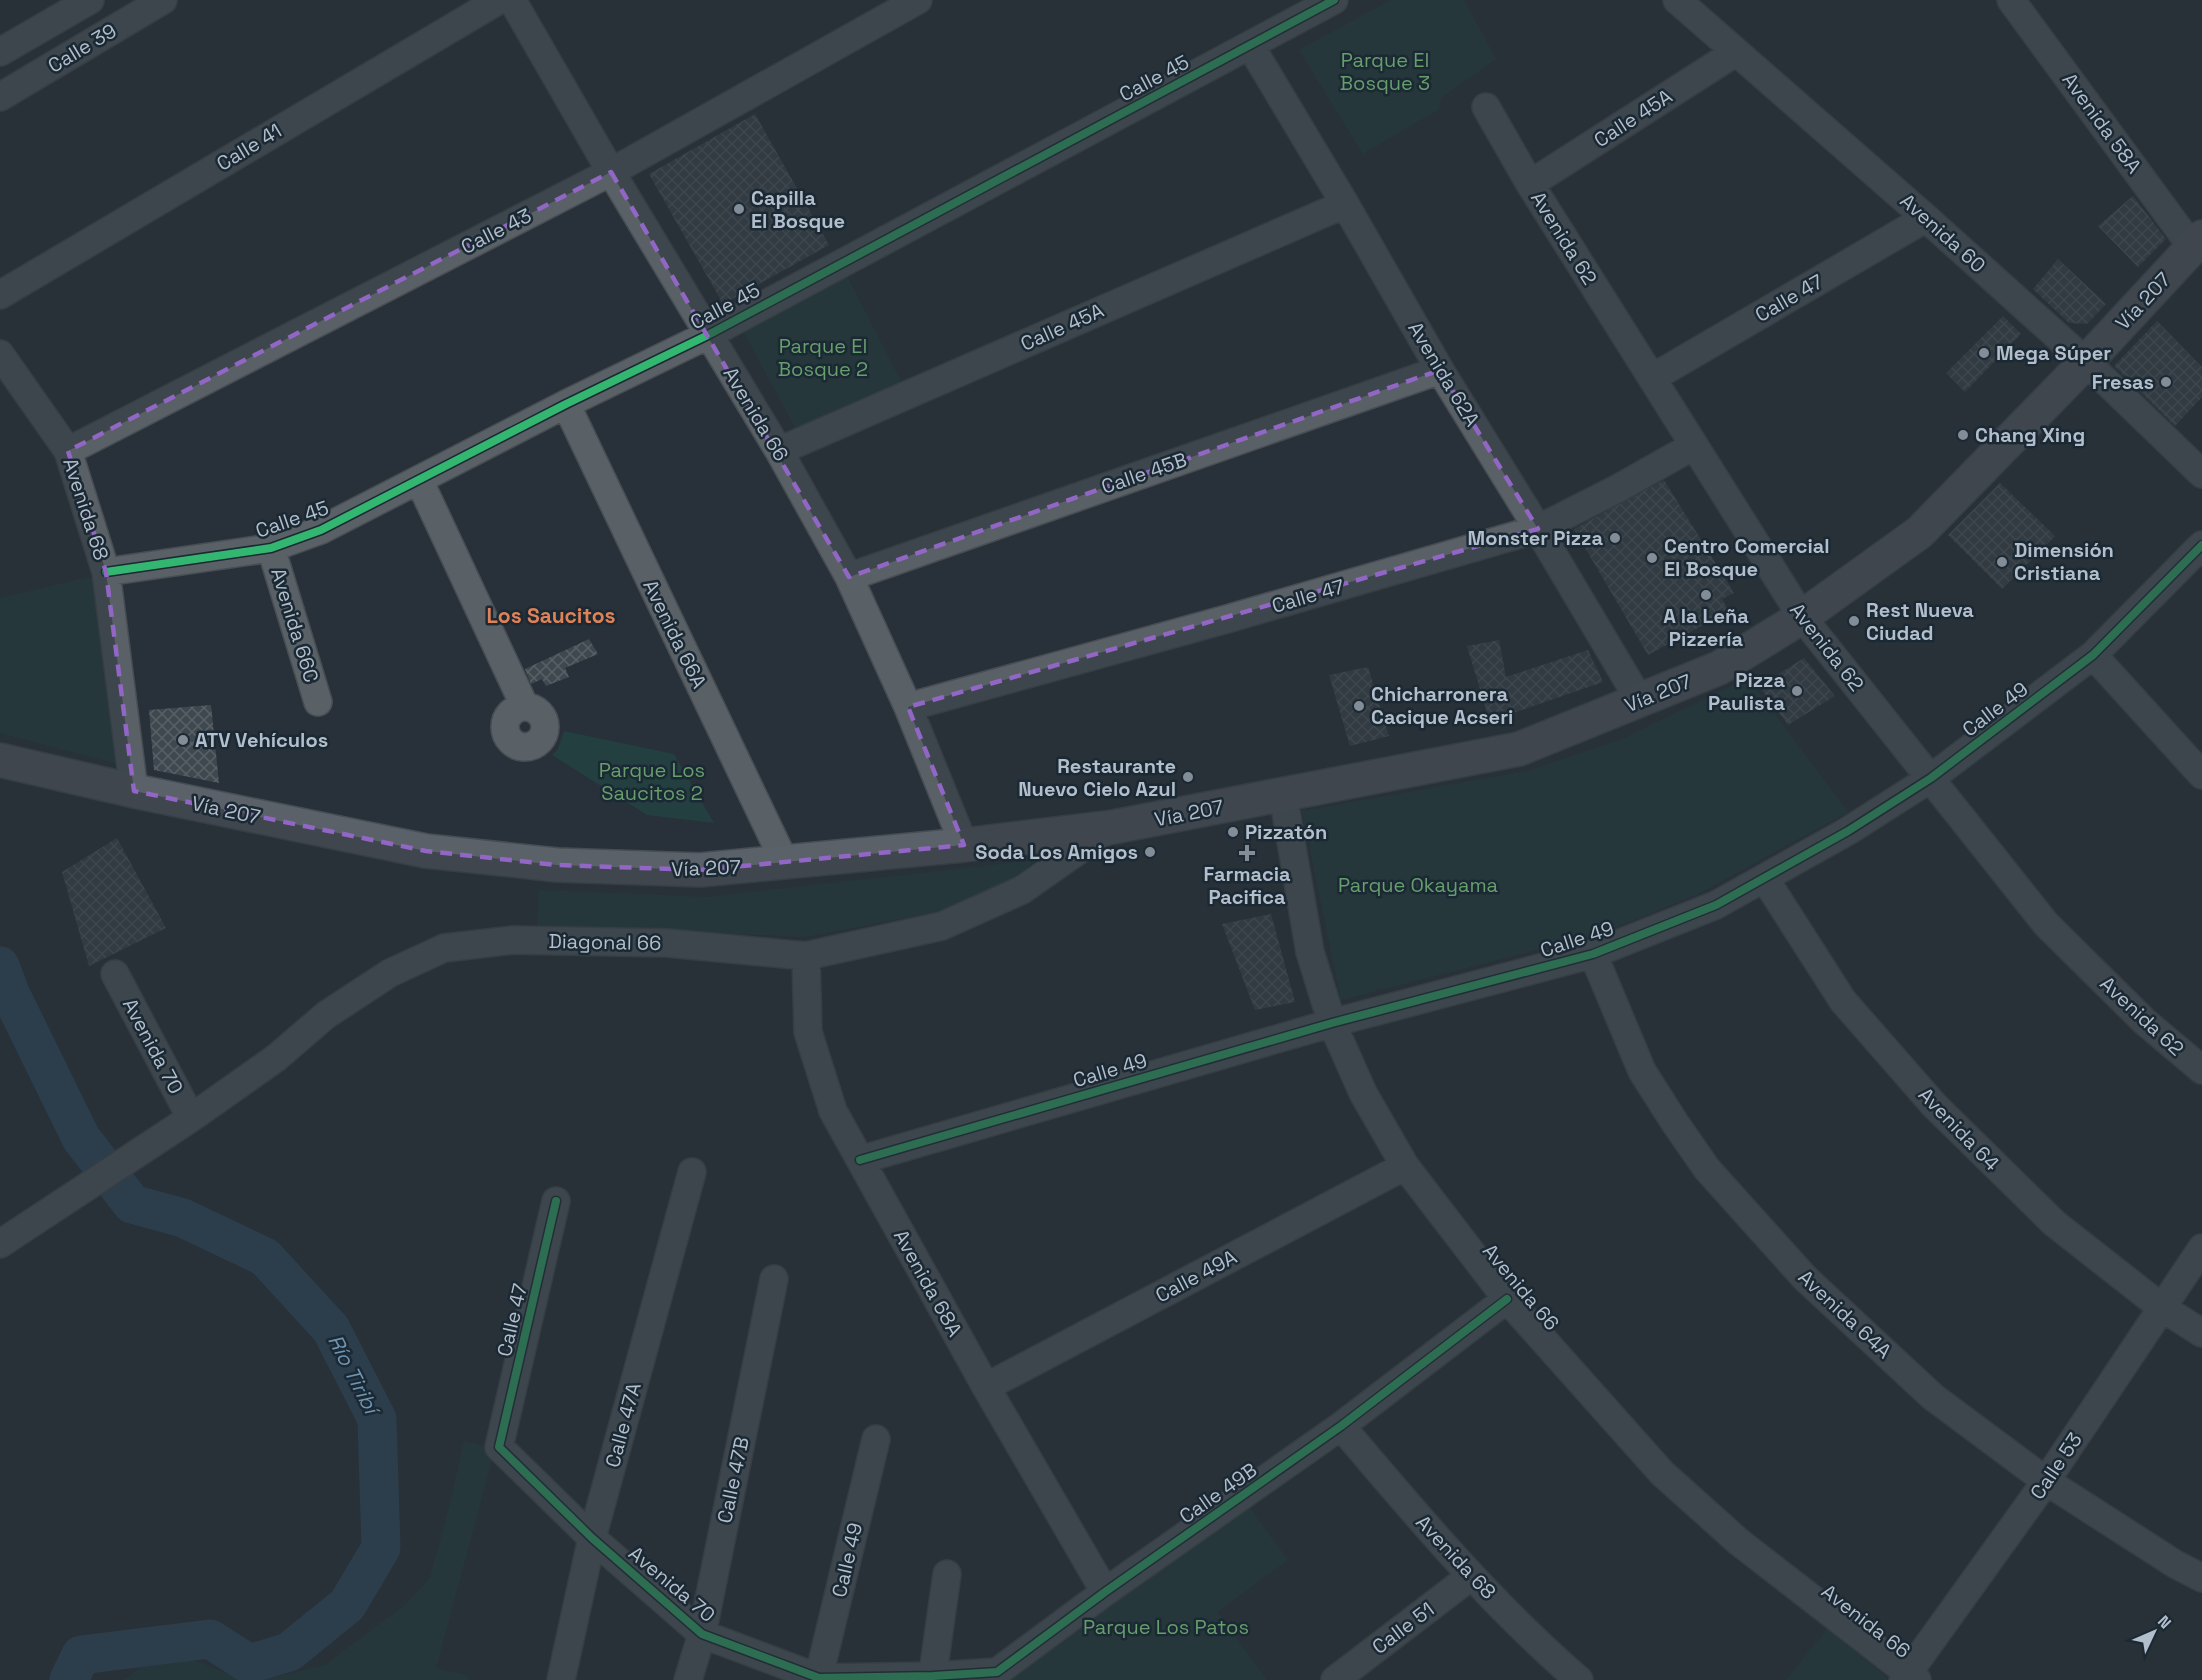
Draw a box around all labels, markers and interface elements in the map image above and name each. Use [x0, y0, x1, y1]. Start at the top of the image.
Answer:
street label: Calle 39 [43, 17, 121, 79]
park label: Parque El Bosque 3 [1340, 47, 1430, 96]
street label: Calle 45 [1115, 49, 1193, 107]
street label: Avenida 58A [2057, 68, 2147, 179]
street label: Calle 45A [1589, 83, 1677, 153]
street label: Calle 41 [212, 117, 286, 177]
place label: Capilla El Bosque [751, 185, 845, 234]
street label: Avenida 62 [1525, 186, 1603, 290]
street label: Avenida 60 [1895, 188, 1991, 278]
street label: Calle 43 [456, 202, 536, 260]
marker: Capilla El Bosque [732, 202, 746, 216]
street label: Vía 207 [2110, 267, 2176, 335]
street label: Calle 47 [1750, 268, 1828, 328]
street label: Calle 45 [686, 277, 764, 335]
street label: Calle 45A [1016, 297, 1108, 357]
street label: Avenida 62A [1402, 317, 1486, 432]
park label: Parque El Bosque 2 [778, 333, 868, 382]
place label: Mega Súper [1996, 340, 2111, 366]
marker: Mega Súper [1977, 346, 1991, 360]
street label: Avenida 66 [718, 362, 794, 466]
place label: Fresas [2092, 369, 2154, 395]
marker: Fresas [2159, 375, 2173, 389]
place label: Chang Xing [1975, 422, 2085, 448]
marker: Chang Xing [1956, 428, 1970, 442]
street label: Calle 45B [1098, 446, 1190, 500]
street label: Avenida 68 [57, 455, 115, 563]
street label: Calle 45 [252, 494, 332, 544]
place label: Monster Pizza [1468, 525, 1603, 551]
marker: Monster Pizza [1608, 531, 1622, 545]
place label: Centro Comercial El Bosque [1664, 533, 1830, 582]
place label: Dimensión Cristiana [2014, 537, 2114, 586]
marker: Centro Comercial El Bosque [1645, 551, 1659, 565]
marker: Dimensión Cristiana [1995, 555, 2009, 569]
street label: Avenida 66C [265, 565, 325, 685]
street label: Calle 47 [1269, 573, 1347, 619]
street label: Avenida 66A [637, 575, 713, 693]
marker: A la Leña Pizzería [1699, 588, 1713, 602]
street label: Avenida 62 [1784, 597, 1870, 697]
place label: Rest Nueva Ciudad [1866, 597, 1974, 646]
district label: Los Saucitos [486, 602, 616, 629]
place label: A la Leña Pizzería [1663, 603, 1749, 652]
marker: Rest Nueva Ciudad [1847, 614, 1861, 628]
place label: Pizza Paulista [1708, 667, 1785, 716]
street label: Vía 207 [1621, 668, 1695, 718]
street label: Calle 49 [1957, 676, 2033, 742]
place label: Chicharronera Cacique Acseri [1371, 681, 1513, 730]
marker: Pizza Paulista [1790, 684, 1804, 698]
marker: Chicharronera Cacique Acseri [1352, 699, 1366, 713]
place label: ATV Vehículos [195, 727, 328, 753]
marker: ATV Vehículos [176, 733, 190, 747]
place label: Restaurante Nuevo Cielo Azul [1018, 753, 1176, 802]
park label: Parque Los Saucitos 2 [599, 757, 705, 806]
marker: Restaurante Nuevo Cielo Azul [1181, 770, 1195, 784]
street label: Vía 207 [189, 790, 263, 830]
street label: Vía 207 [1152, 794, 1226, 832]
place label: Pizzatón [1245, 819, 1327, 845]
marker: Pizzatón [1226, 825, 1240, 839]
place label: Soda Los Amigos [975, 839, 1138, 865]
marker: Soda Los Amigos [1143, 845, 1157, 859]
marker: Farmacia Pacifica [1240, 846, 1254, 860]
street label: Vía 207 [671, 854, 741, 882]
place label: Farmacia Pacifica [1203, 861, 1291, 910]
park label: Parque Okayama [1338, 872, 1498, 898]
street label: Calle 49 [1537, 915, 1617, 963]
street label: Diagonal 66 [548, 928, 662, 956]
street label: Avenida 62 [2095, 971, 2189, 1061]
street label: Avenida 70 [117, 994, 189, 1098]
street label: Calle 49 [1070, 1047, 1150, 1093]
street label: Avenida 64 [1913, 1082, 2005, 1176]
street label: Avenida 68A [888, 1225, 968, 1341]
street label: Avenida 66 [1477, 1238, 1565, 1336]
street label: Calle 49A [1151, 1244, 1242, 1308]
street label: Avenida 64A [1793, 1264, 1897, 1364]
street label: Calle 47 [491, 1281, 533, 1359]
water label: Río Tiribí [322, 1330, 387, 1421]
street label: Calle 47A [599, 1379, 647, 1470]
street label: Calle 53 [2024, 1428, 2088, 1504]
street label: Calle 47B [711, 1435, 755, 1525]
street label: Calle 49B [1174, 1457, 1262, 1529]
street label: Avenida 68 [1410, 1509, 1502, 1605]
street label: Calle 49 [826, 1520, 868, 1600]
street label: Avenida 70 [623, 1540, 721, 1628]
street label: Avenida 66 [1816, 1578, 1916, 1664]
street label: Calle 51 [1367, 1596, 1439, 1660]
north arrow [2124, 1602, 2184, 1662]
text: N [2153, 1611, 2176, 1633]
park label: Parque Los Patos [1083, 1614, 1249, 1640]

